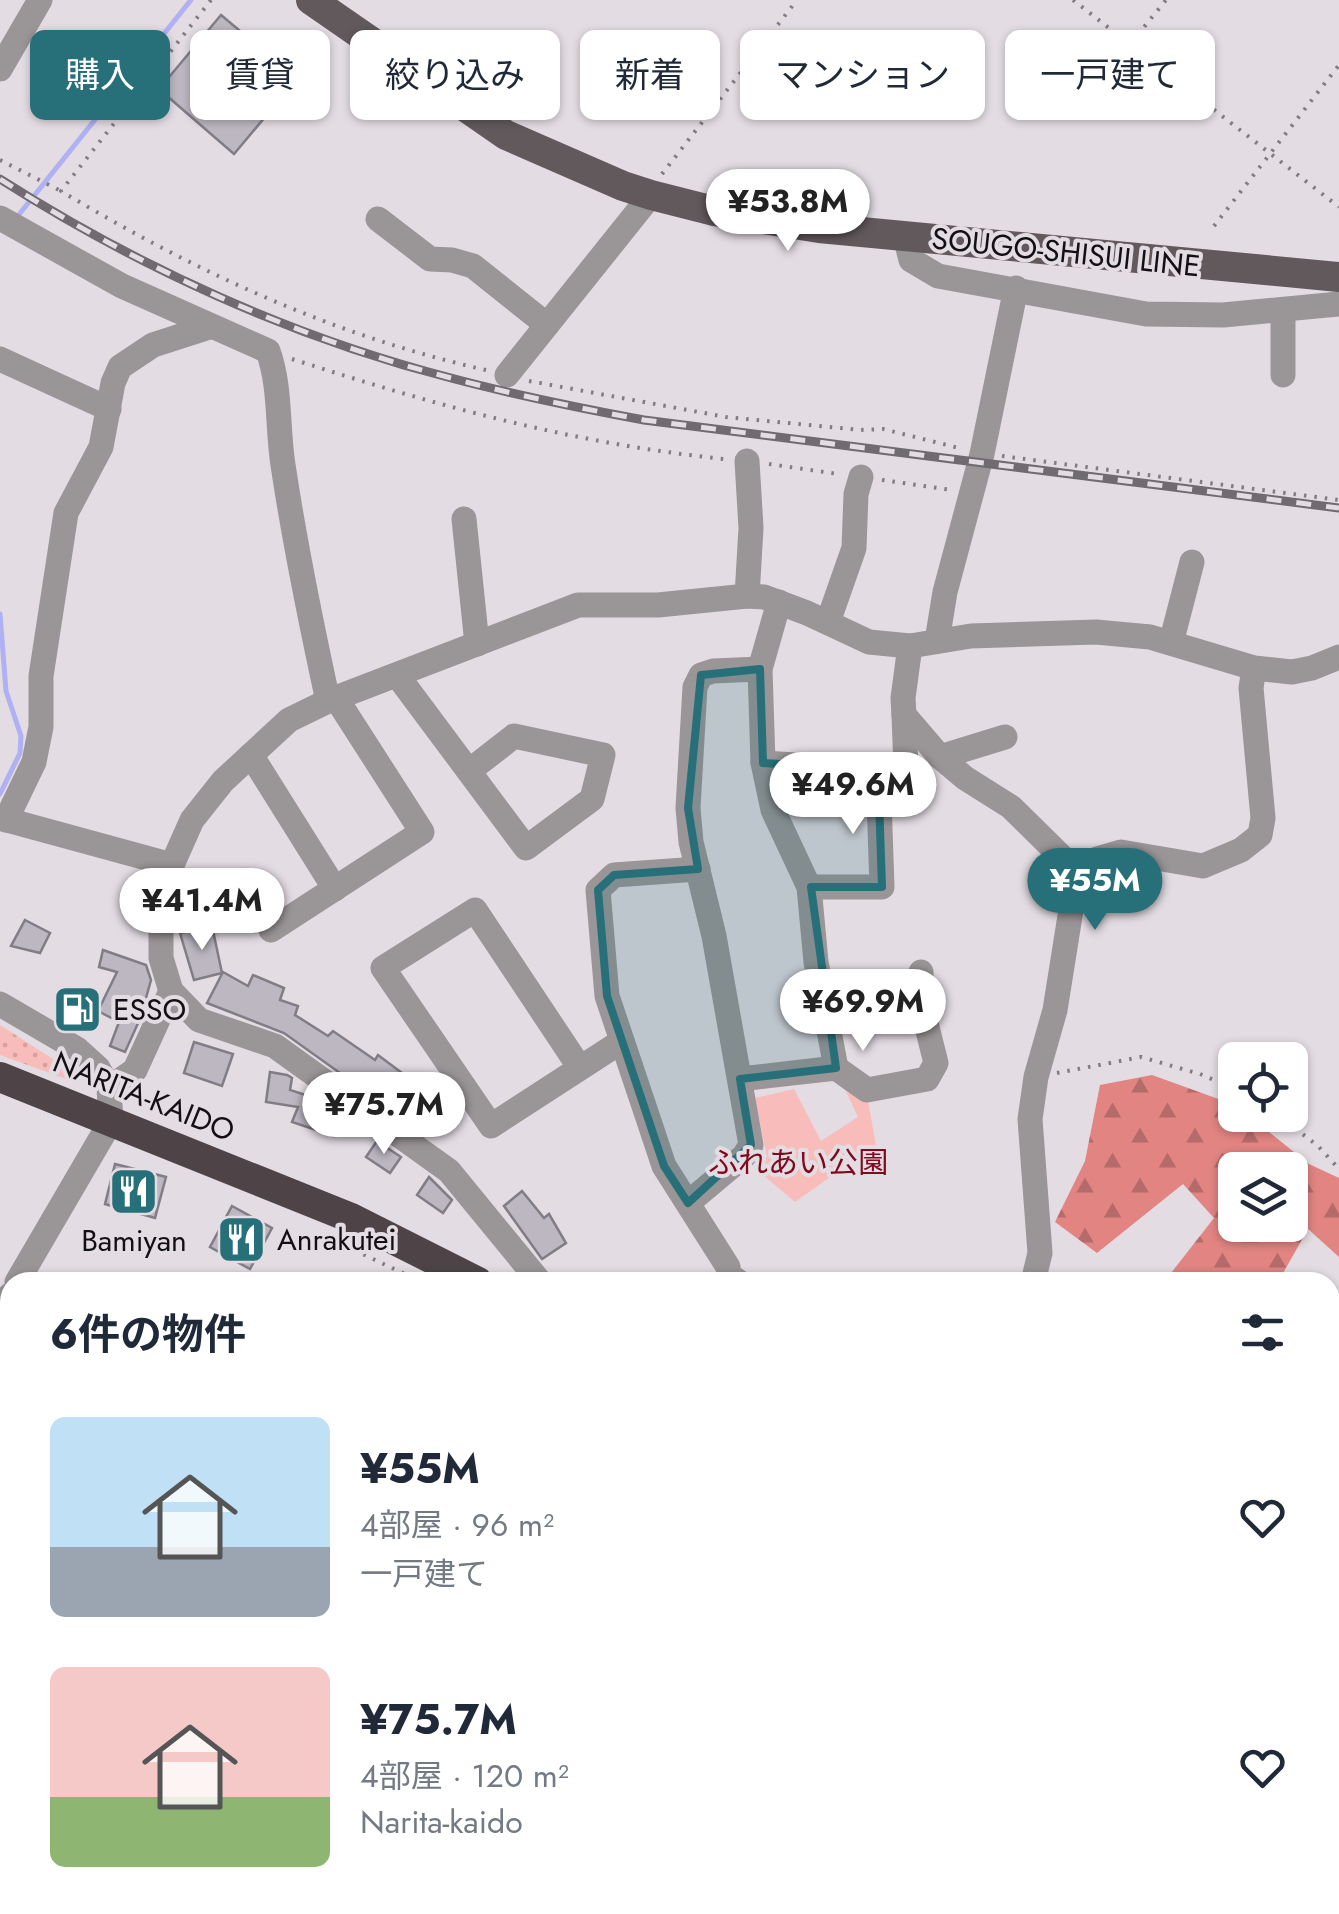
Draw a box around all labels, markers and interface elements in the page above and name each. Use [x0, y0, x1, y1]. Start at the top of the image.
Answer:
chip: 購入 [30, 30, 170, 120]
chip: 賃貸 [190, 30, 330, 120]
chip: 絞り込み [350, 30, 560, 120]
chip: 新着 [580, 30, 720, 120]
chip: マンション [740, 30, 985, 120]
chip: 一戸建て [1005, 30, 1215, 120]
pin: ¥53.8M [707, 169, 869, 254]
text: ¥53.8M [728, 178, 848, 224]
street label: SOUGO-SHISUI LINE [930, 217, 1202, 287]
pin: ¥49.6M [772, 752, 934, 837]
text: ¥49.6M [791, 761, 915, 807]
pin: ¥55M [1036, 848, 1154, 933]
text: ¥55M [1049, 857, 1141, 903]
pin: ¥41.4M [121, 868, 283, 953]
text: ¥41.4M [141, 877, 263, 923]
pin: ¥69.9M [782, 969, 944, 1054]
text: ¥69.9M [802, 978, 924, 1024]
fuel station icon: ESSO [52, 983, 104, 1035]
place label: ESSO [113, 988, 186, 1031]
street label: NARITA-KAIDO [47, 1040, 241, 1152]
map controls [1218, 1042, 1308, 1242]
button: locate [1218, 1042, 1308, 1132]
pin: ¥75.7M [303, 1072, 465, 1157]
text: ¥75.7M [324, 1081, 444, 1127]
park label: ふれあい公園 [708, 1141, 888, 1184]
button: layers [1218, 1152, 1308, 1242]
restaurant icon: Bamiyan [108, 1165, 160, 1217]
restaurant icon: Anrakutei [216, 1213, 268, 1265]
place label: Anrakutei [277, 1218, 396, 1261]
place label: Bamiyan [81, 1219, 187, 1262]
text: 6件の物件 [50, 1304, 246, 1365]
icon: filters [1235, 1305, 1290, 1360]
text: ¥55M [360, 1438, 480, 1499]
icon: home [130, 1457, 250, 1577]
icon: heart [1235, 1490, 1290, 1545]
text: 4部屋 · 96 m² [360, 1502, 554, 1548]
text: 一戸建て [360, 1551, 488, 1597]
text: ¥75.7M [360, 1689, 517, 1750]
icon: home [130, 1707, 250, 1827]
icon: heart [1235, 1740, 1290, 1795]
text: 4部屋 · 120 m² [360, 1753, 569, 1799]
text: Narita-kaido [360, 1799, 523, 1845]

